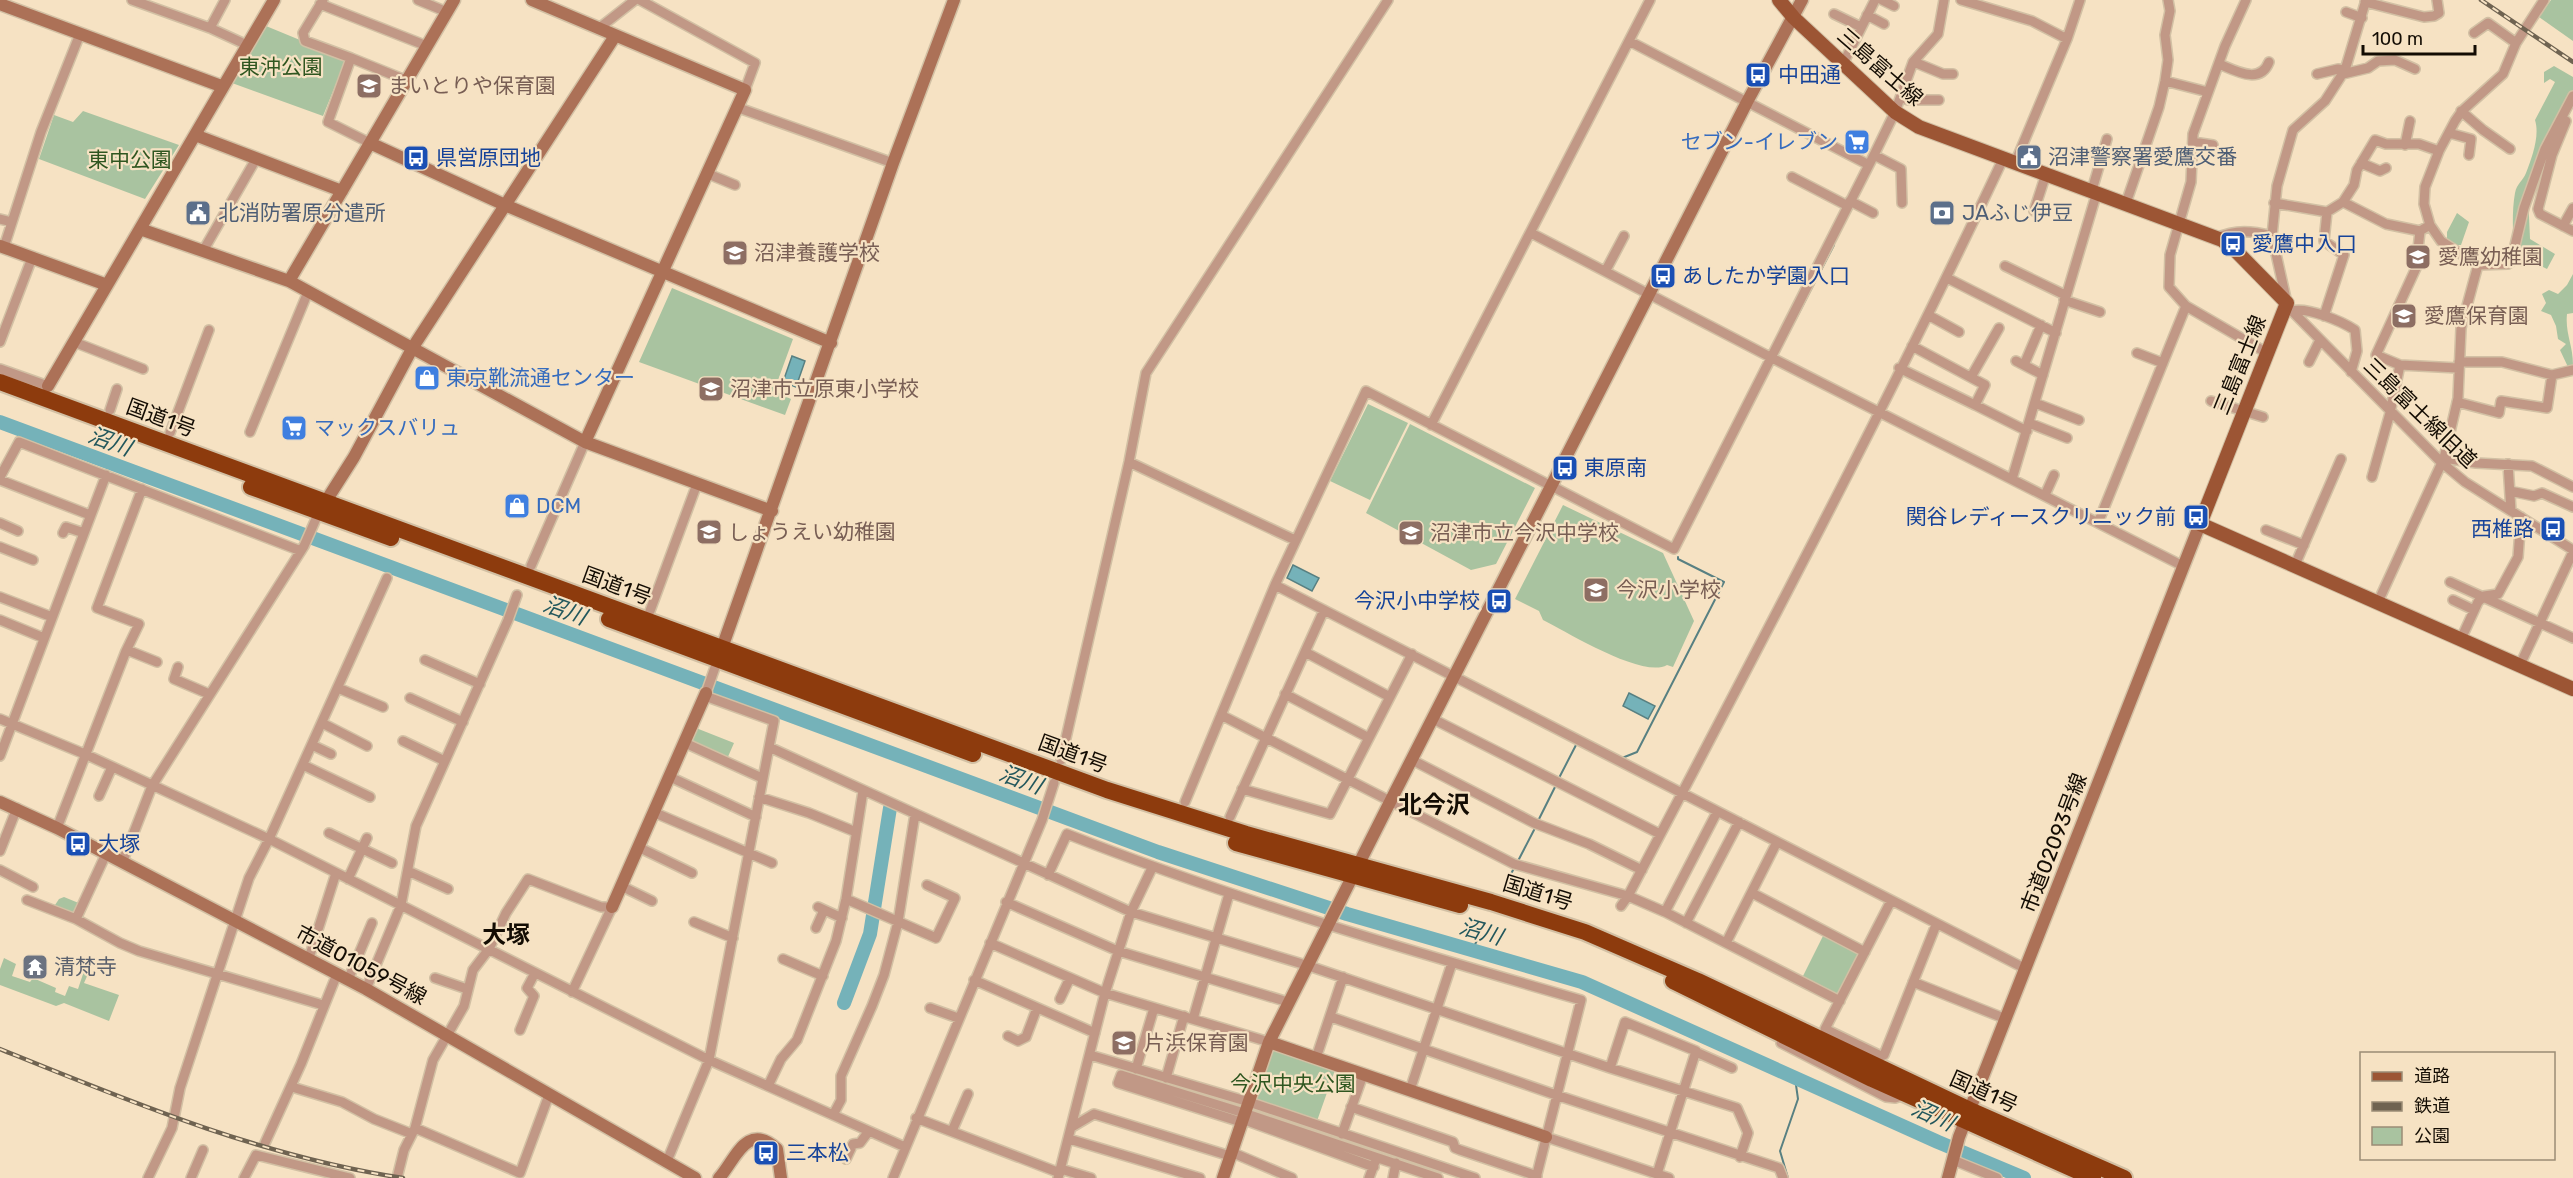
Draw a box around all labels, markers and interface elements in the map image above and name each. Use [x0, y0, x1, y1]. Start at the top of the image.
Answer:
scale bar [2363, 18, 2476, 56]
street label: 三島富士線 [1833, 23, 1928, 110]
text: 100 m [2372, 28, 2423, 50]
park label: 東沖公園 [239, 54, 323, 79]
bus stop icon: 中田通 [1743, 60, 1773, 90]
place label: 中田通 [1778, 62, 1841, 87]
school or university icon: まいとりや保育園 [354, 71, 384, 101]
place label: まいとりや保育園 [388, 73, 556, 98]
supermarket icon: セブン-イレブン [1842, 127, 1872, 157]
place label: セブン-イレブン [1681, 129, 1838, 154]
public building icon: 沼津警察署愛鷹交番 [2014, 142, 2044, 172]
bus stop icon: 県営原団地 [401, 143, 431, 173]
place label: 沼津警察署愛鷹交番 [2048, 144, 2237, 169]
place label: 県営原団地 [436, 145, 541, 170]
park label: 東中公園 [88, 147, 172, 172]
public building icon: 北消防署原分遣所 [183, 198, 213, 228]
bank icon: JAふじ伊豆 [1927, 198, 1957, 228]
place label: 北消防署原分遣所 [218, 200, 386, 225]
place label: JAふじ伊豆 [1962, 200, 2073, 225]
bus stop icon: 愛鷹中入口 [2218, 229, 2248, 259]
place label: 愛鷹中入口 [2252, 231, 2357, 256]
school or university icon: 沼津養護学校 [720, 238, 750, 268]
place label: 沼津養護学校 [754, 240, 880, 265]
school or university icon: 愛鷹幼稚園 [2403, 242, 2433, 272]
place label: 愛鷹幼稚園 [2438, 244, 2543, 269]
bus stop icon: あしたか学園入口 [1648, 261, 1678, 291]
place label: あしたか学園入口 [1682, 263, 1850, 288]
school or university icon: 愛鷹保育園 [2389, 301, 2419, 331]
place label: 愛鷹保育園 [2424, 303, 2529, 328]
street label: 三島富士線 [2208, 311, 2271, 418]
street label: 三島富士線旧道 [2359, 353, 2482, 473]
shop icon: 東京靴流通センター [412, 363, 442, 393]
place label: 東京靴流通センター [446, 365, 635, 390]
school or university icon: 沼津市立原東小学校 [696, 374, 726, 404]
place label: 沼津市立原東小学校 [730, 376, 919, 401]
street label: 国道1号 [123, 393, 199, 442]
supermarket icon: マックスバリュ [279, 413, 309, 443]
place label: マックスバリュ [314, 415, 460, 440]
water label: 沼川 [85, 421, 137, 462]
bus stop icon: 東原南 [1550, 453, 1580, 483]
place label: 東原南 [1584, 455, 1647, 480]
shop icon: DCM [502, 491, 532, 521]
place label: DCM [536, 493, 581, 518]
bus stop icon: 関谷レディースクリニック前 [2181, 502, 2211, 532]
place label: 関谷レディースクリニック前 [1906, 504, 2176, 529]
bus stop icon: 西椎路 [2538, 514, 2568, 544]
place label: 西椎路 [2471, 516, 2534, 541]
school or university icon: しょうえい幼稚園 [694, 517, 724, 547]
school or university icon: 沼津市立今沢中学校 [1396, 518, 1426, 548]
place label: しょうえい幼稚園 [728, 519, 896, 544]
place label: 沼津市立今沢中学校 [1430, 520, 1619, 545]
street label: 国道1号 [579, 561, 655, 610]
school or university icon: 今沢小学校 [1581, 575, 1611, 605]
place label: 今沢小学校 [1616, 577, 1721, 602]
bus stop icon: 今沢小中学校 [1484, 586, 1514, 616]
place label: 今沢小中学校 [1354, 588, 1480, 613]
water label: 沼川 [540, 590, 592, 631]
street label: 国道1号 [1035, 729, 1111, 778]
water label: 沼川 [996, 759, 1048, 800]
street label: 市道02093号線 [2015, 769, 2092, 916]
district label: 北今沢 [1398, 791, 1470, 819]
bus stop icon: 大塚 [63, 829, 93, 859]
place label: 大塚 [98, 831, 140, 856]
street label: 国道1号 [1500, 870, 1576, 915]
water label: 沼川 [1456, 912, 1508, 951]
street label: 市道01059号線 [292, 920, 431, 1010]
district label: 大塚 [482, 921, 530, 949]
temple icon: 清梵寺 [20, 952, 50, 982]
place label: 清梵寺 [54, 954, 117, 979]
school or university icon: 片浜保育園 [1109, 1028, 1139, 1058]
place label: 片浜保育園 [1144, 1030, 1249, 1055]
legend [2360, 1052, 2555, 1160]
street label: 国道1号 [1946, 1065, 2022, 1118]
text: 道路 [2414, 1065, 2450, 1087]
park label: 今沢中央公園 [1230, 1071, 1356, 1096]
water label: 沼川 [1907, 1094, 1960, 1138]
text: 鉄道 [2414, 1095, 2450, 1117]
text: 公園 [2414, 1125, 2450, 1147]
bus stop icon: 三本松 [751, 1138, 781, 1168]
place label: 三本松 [786, 1140, 849, 1165]

